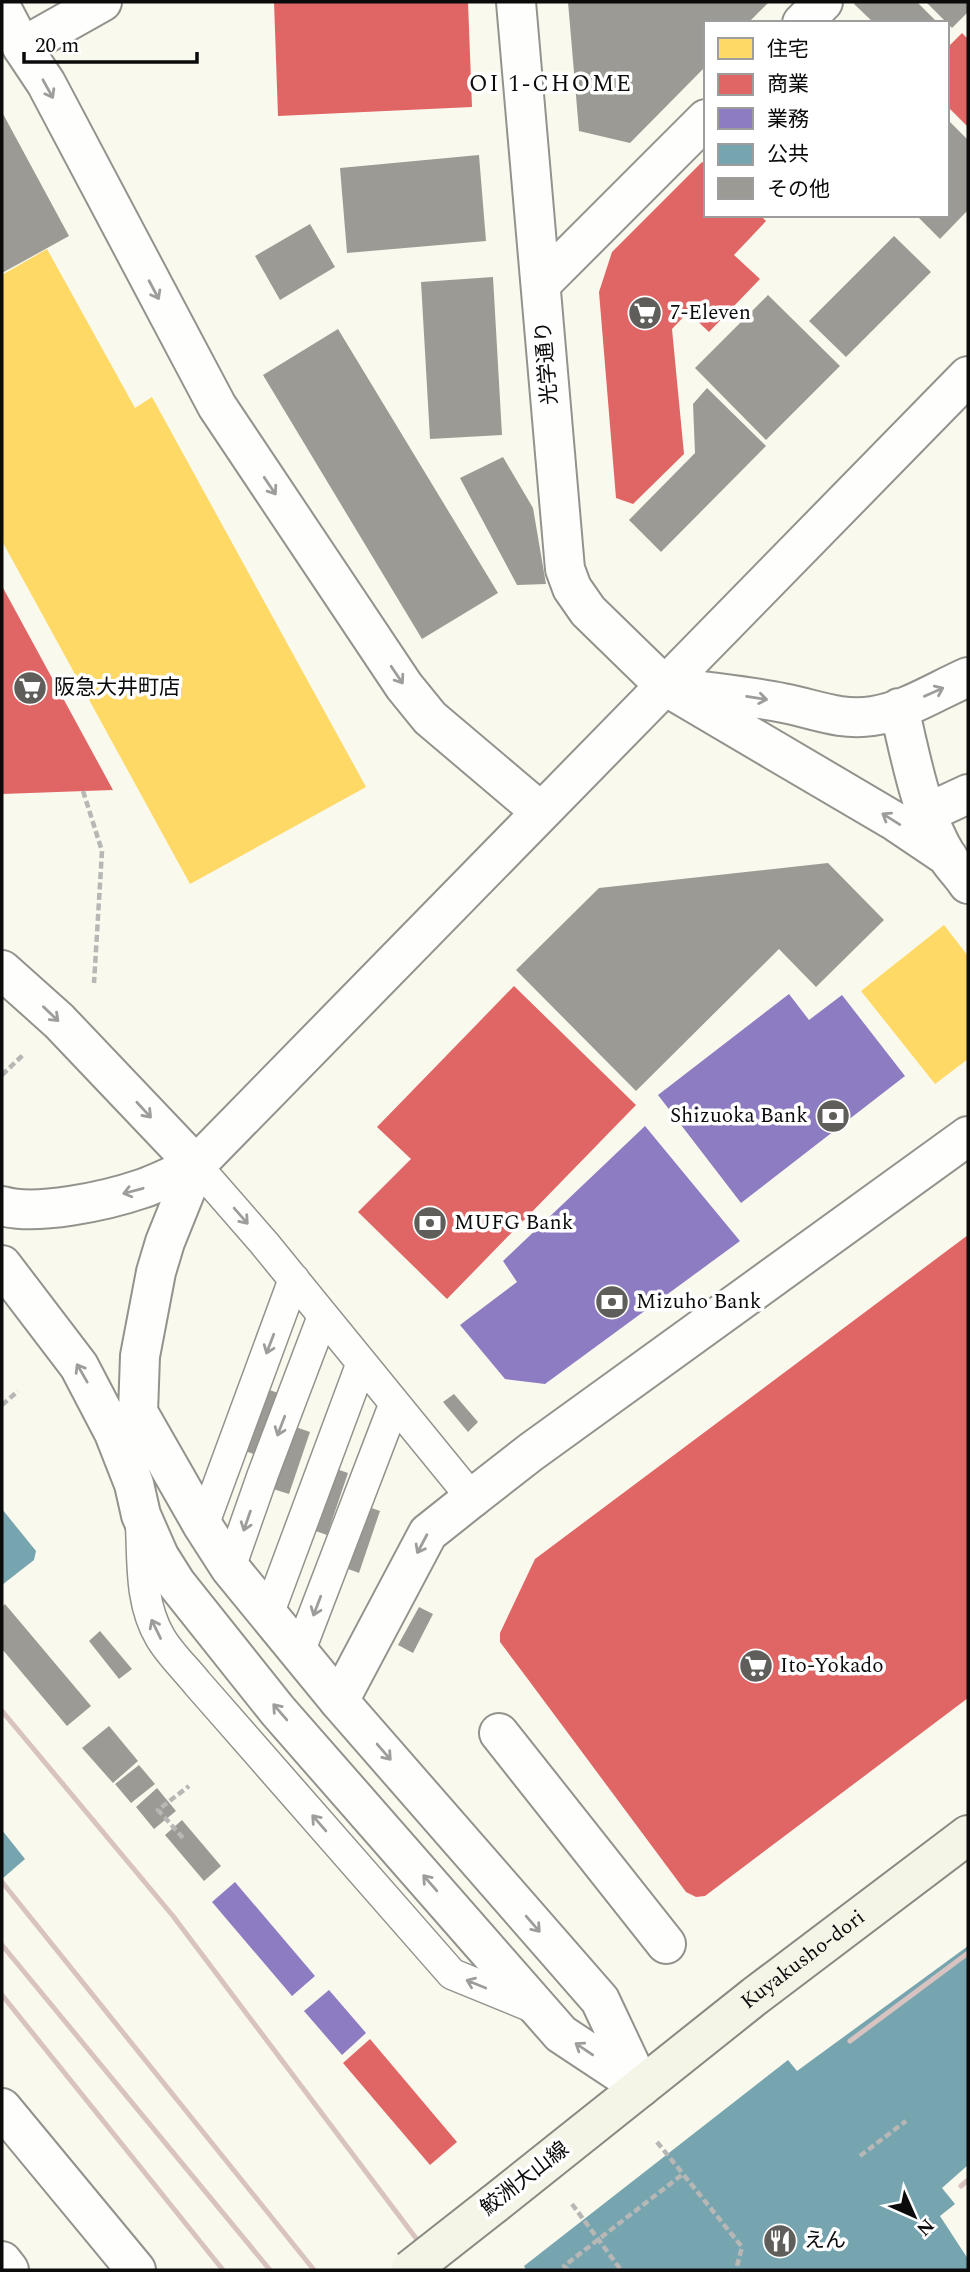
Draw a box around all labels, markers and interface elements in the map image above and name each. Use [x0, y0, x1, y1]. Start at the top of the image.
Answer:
scale bar [24, 21, 198, 65]
legend [704, 21, 949, 217]
text: 20 m [35, 30, 79, 62]
text: 住宅 [767, 34, 809, 66]
district label: OI 1-CHOME [469, 67, 633, 102]
text: 商業 [767, 69, 809, 101]
one-way arrow [41, 78, 55, 98]
text: 業務 [767, 104, 809, 136]
text: 公共 [767, 139, 809, 171]
text: その他 [767, 174, 830, 206]
one-way arrow [148, 279, 162, 300]
supermarket icon: 7-Eleven [626, 294, 664, 332]
place label: 7-Eleven [670, 297, 751, 329]
street label: 光学通り [527, 320, 567, 406]
one-way arrow [263, 476, 277, 495]
one-way arrow [390, 664, 404, 684]
supermarket icon: 阪急大井町店 [11, 669, 49, 707]
place label: 阪急大井町店 [54, 672, 180, 704]
one-way arrow [923, 685, 944, 698]
one-way arrow [745, 692, 768, 705]
one-way arrow [881, 812, 901, 826]
one-way arrow [42, 1005, 59, 1022]
bank icon: Shizuoka Bank [814, 1097, 852, 1135]
place label: Shizuoka Bank [670, 1100, 808, 1132]
one-way arrow [135, 1101, 152, 1118]
one-way arrow [122, 1185, 144, 1198]
bank icon: MUFG Bank [411, 1204, 449, 1242]
one-way arrow [233, 1207, 249, 1225]
place label: MUFG Bank [454, 1207, 574, 1239]
bank icon: Mizuho Bank [593, 1283, 631, 1321]
place label: Mizuho Bank [636, 1286, 762, 1318]
one-way arrow [263, 1332, 276, 1354]
one-way arrow [75, 1363, 88, 1384]
one-way arrow [274, 1415, 287, 1436]
one-way arrow [240, 1509, 252, 1531]
one-way arrow [415, 1534, 429, 1554]
one-way arrow [309, 1595, 322, 1617]
one-way arrow [149, 1619, 163, 1640]
supermarket icon: Ito-Yokado [737, 1647, 775, 1685]
place label: Ito-Yokado [780, 1650, 884, 1682]
one-way arrow [272, 1703, 288, 1721]
one-way arrow [376, 1743, 392, 1761]
one-way arrow [311, 1814, 327, 1832]
one-way arrow [422, 1874, 438, 1892]
street label: Kuyakusho-dori [734, 1902, 872, 2017]
one-way arrow [525, 1915, 541, 1933]
one-way arrow [466, 1976, 488, 1989]
one-way arrow [575, 2042, 594, 2057]
street label: 鮫洲大山線 [474, 2134, 576, 2224]
north arrow [879, 2181, 949, 2251]
text: N [909, 2211, 941, 2243]
restaurant icon: えん [761, 2222, 799, 2260]
place label: えん [804, 2225, 846, 2257]

